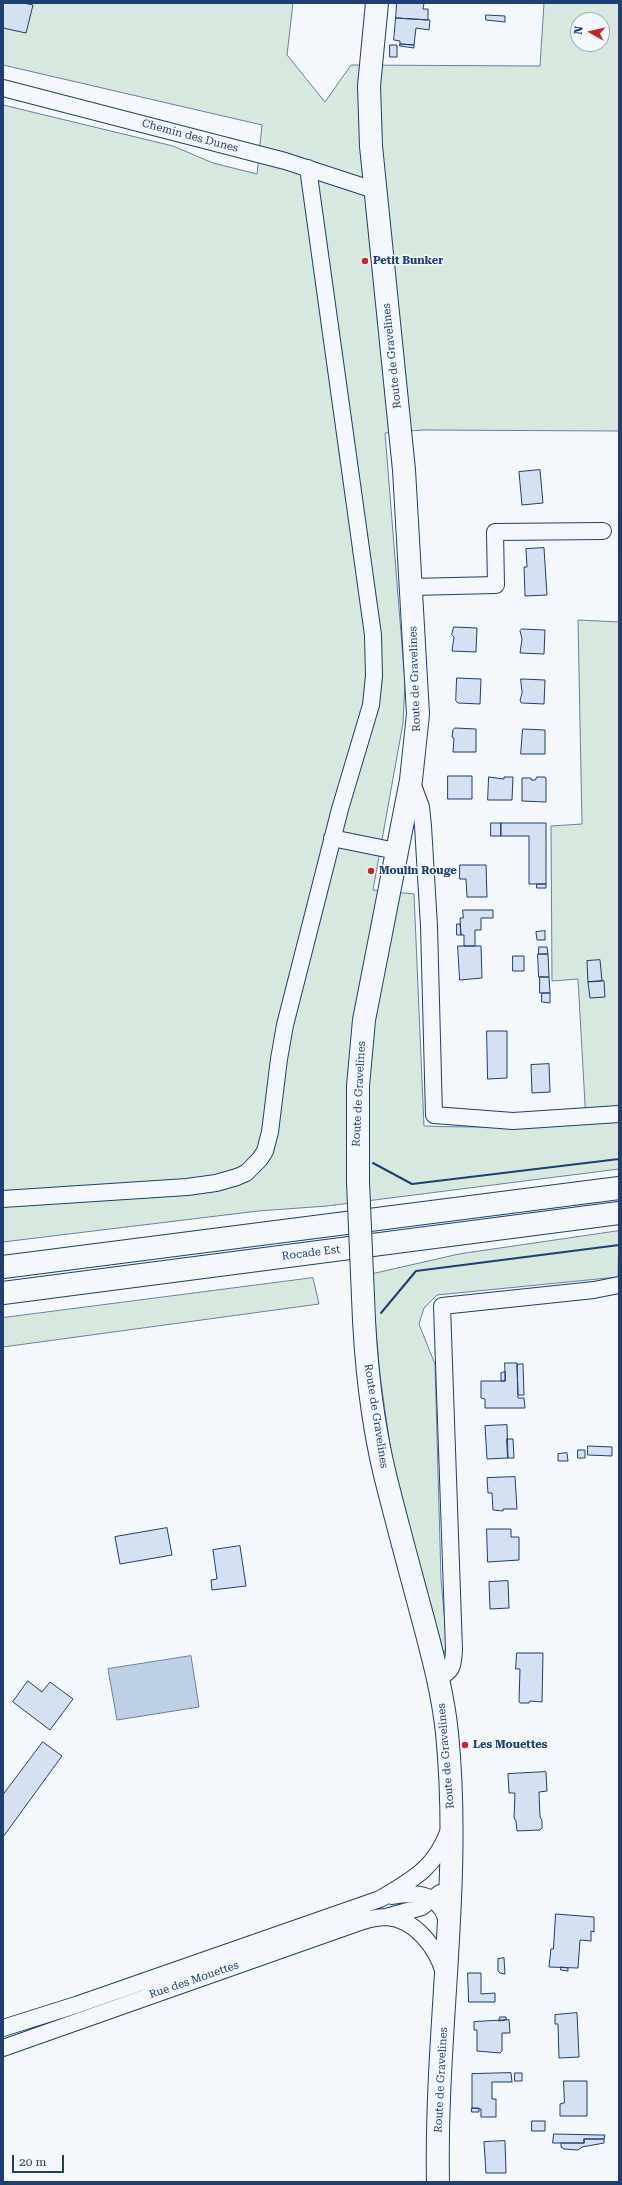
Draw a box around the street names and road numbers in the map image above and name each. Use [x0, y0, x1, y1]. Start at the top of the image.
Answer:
street label: Chemin des Dunes [140, 117, 240, 155]
street label: Route de Gravelines [380, 303, 404, 409]
street label: Route de Gravelines [407, 626, 423, 732]
street label: Route de Gravelines [350, 1041, 368, 1147]
street label: Rocade Est [281, 1243, 341, 1263]
street label: Route de Gravelines [361, 1363, 391, 1469]
street label: Route de Gravelines [435, 1703, 457, 1809]
street label: Rue des Mouettes [148, 1959, 240, 2001]
street label: Route de Gravelines [432, 2027, 450, 2133]

